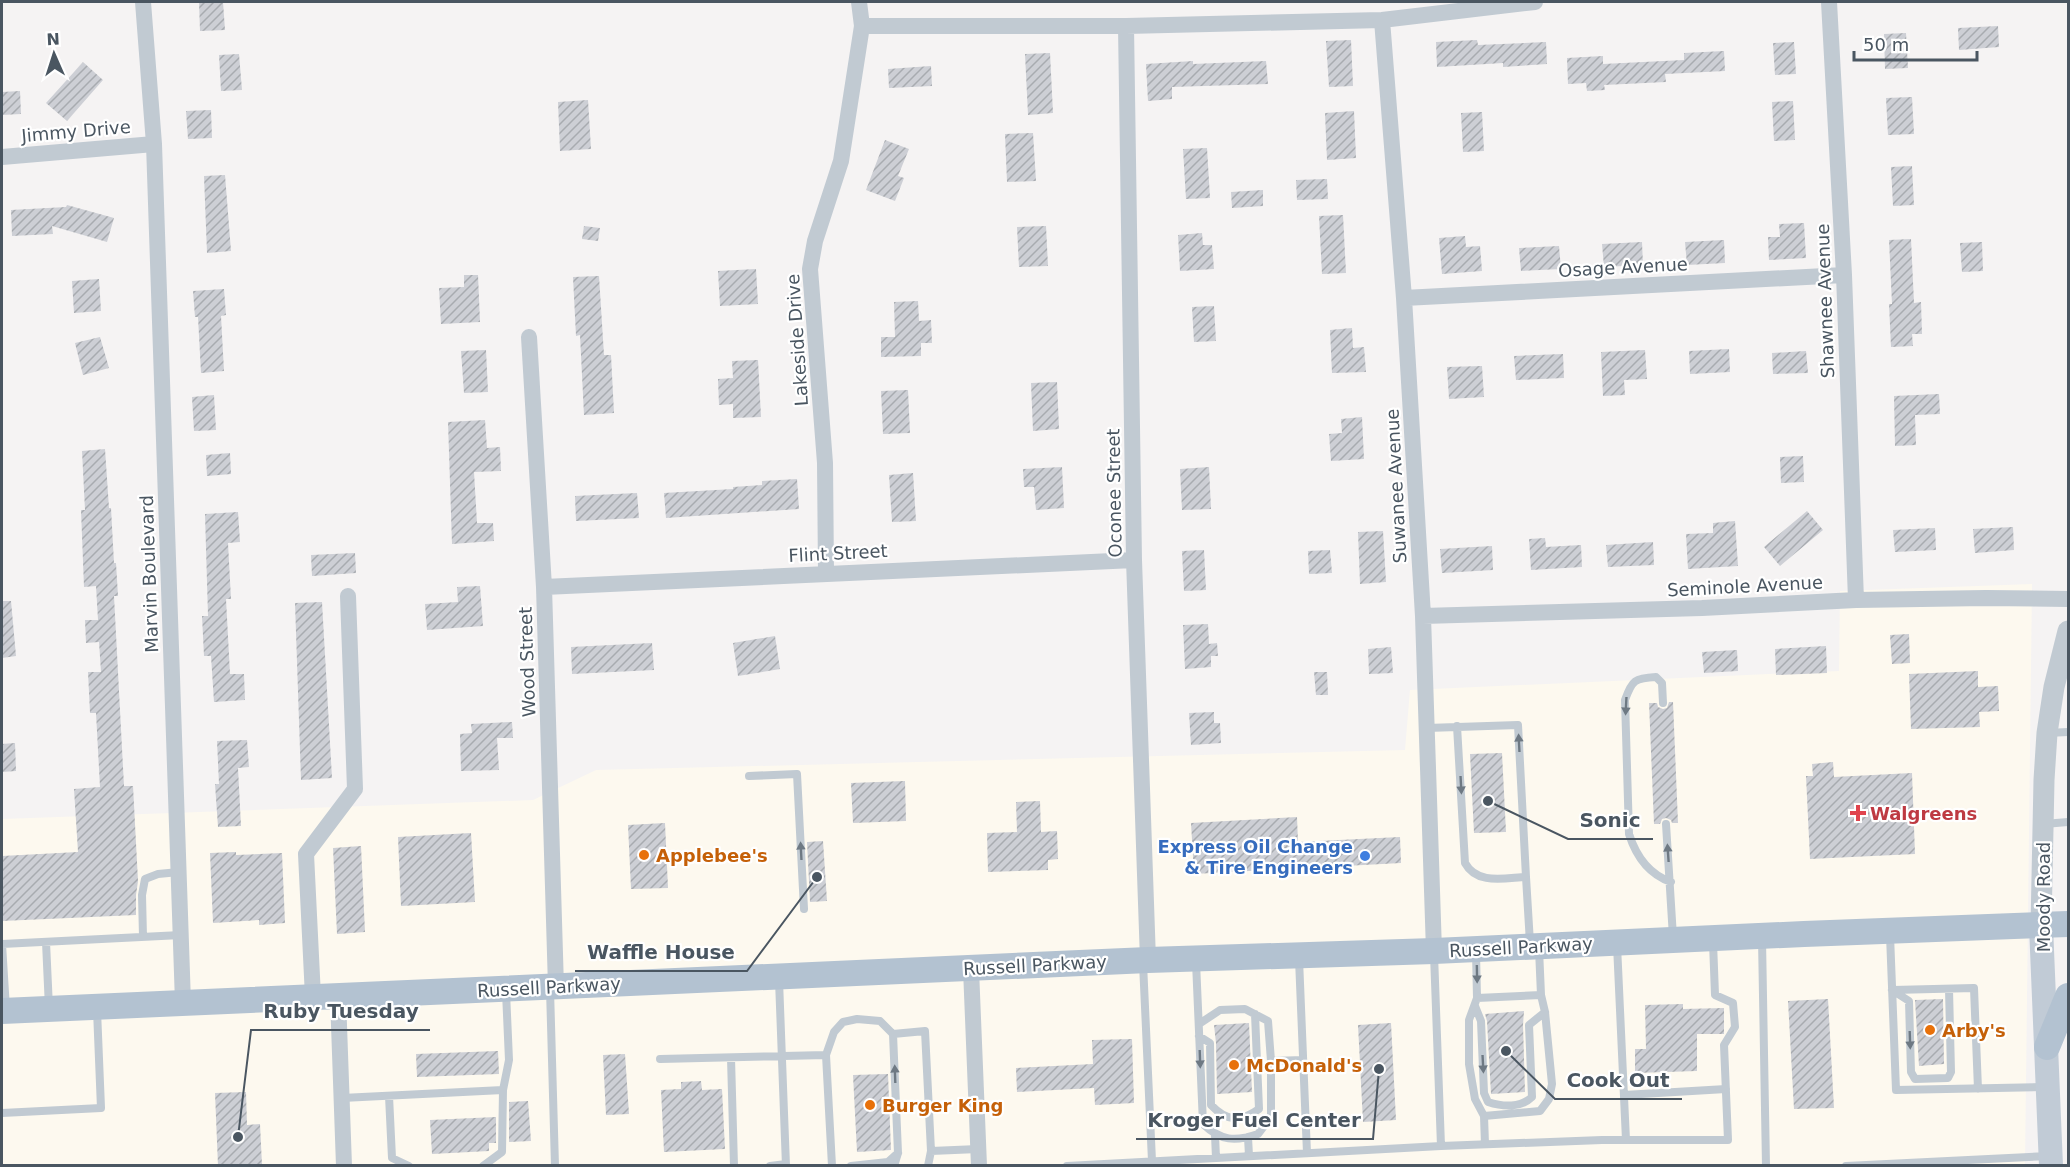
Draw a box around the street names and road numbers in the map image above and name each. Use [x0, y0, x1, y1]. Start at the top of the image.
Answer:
street label: Jimmy Drive [19, 116, 132, 146]
street label: Shawnee Avenue [1812, 223, 1838, 379]
street label: Osage Avenue [1558, 253, 1688, 281]
street label: Lakeside Drive [782, 273, 812, 407]
street label: Suwanee Avenue [1381, 408, 1411, 564]
street label: Oconee Street [1102, 428, 1126, 558]
street label: Marvin Boulevard [136, 495, 162, 653]
street label: Flint Street [788, 540, 888, 566]
street label: Seminole Avenue [1666, 571, 1824, 601]
street label: Wood Street [515, 606, 539, 718]
street label: Moody Road [2033, 842, 2054, 952]
street label: Russell Parkway [1449, 933, 1594, 961]
street label: Russell Parkway [963, 951, 1108, 979]
street label: Russell Parkway [477, 973, 622, 1001]

